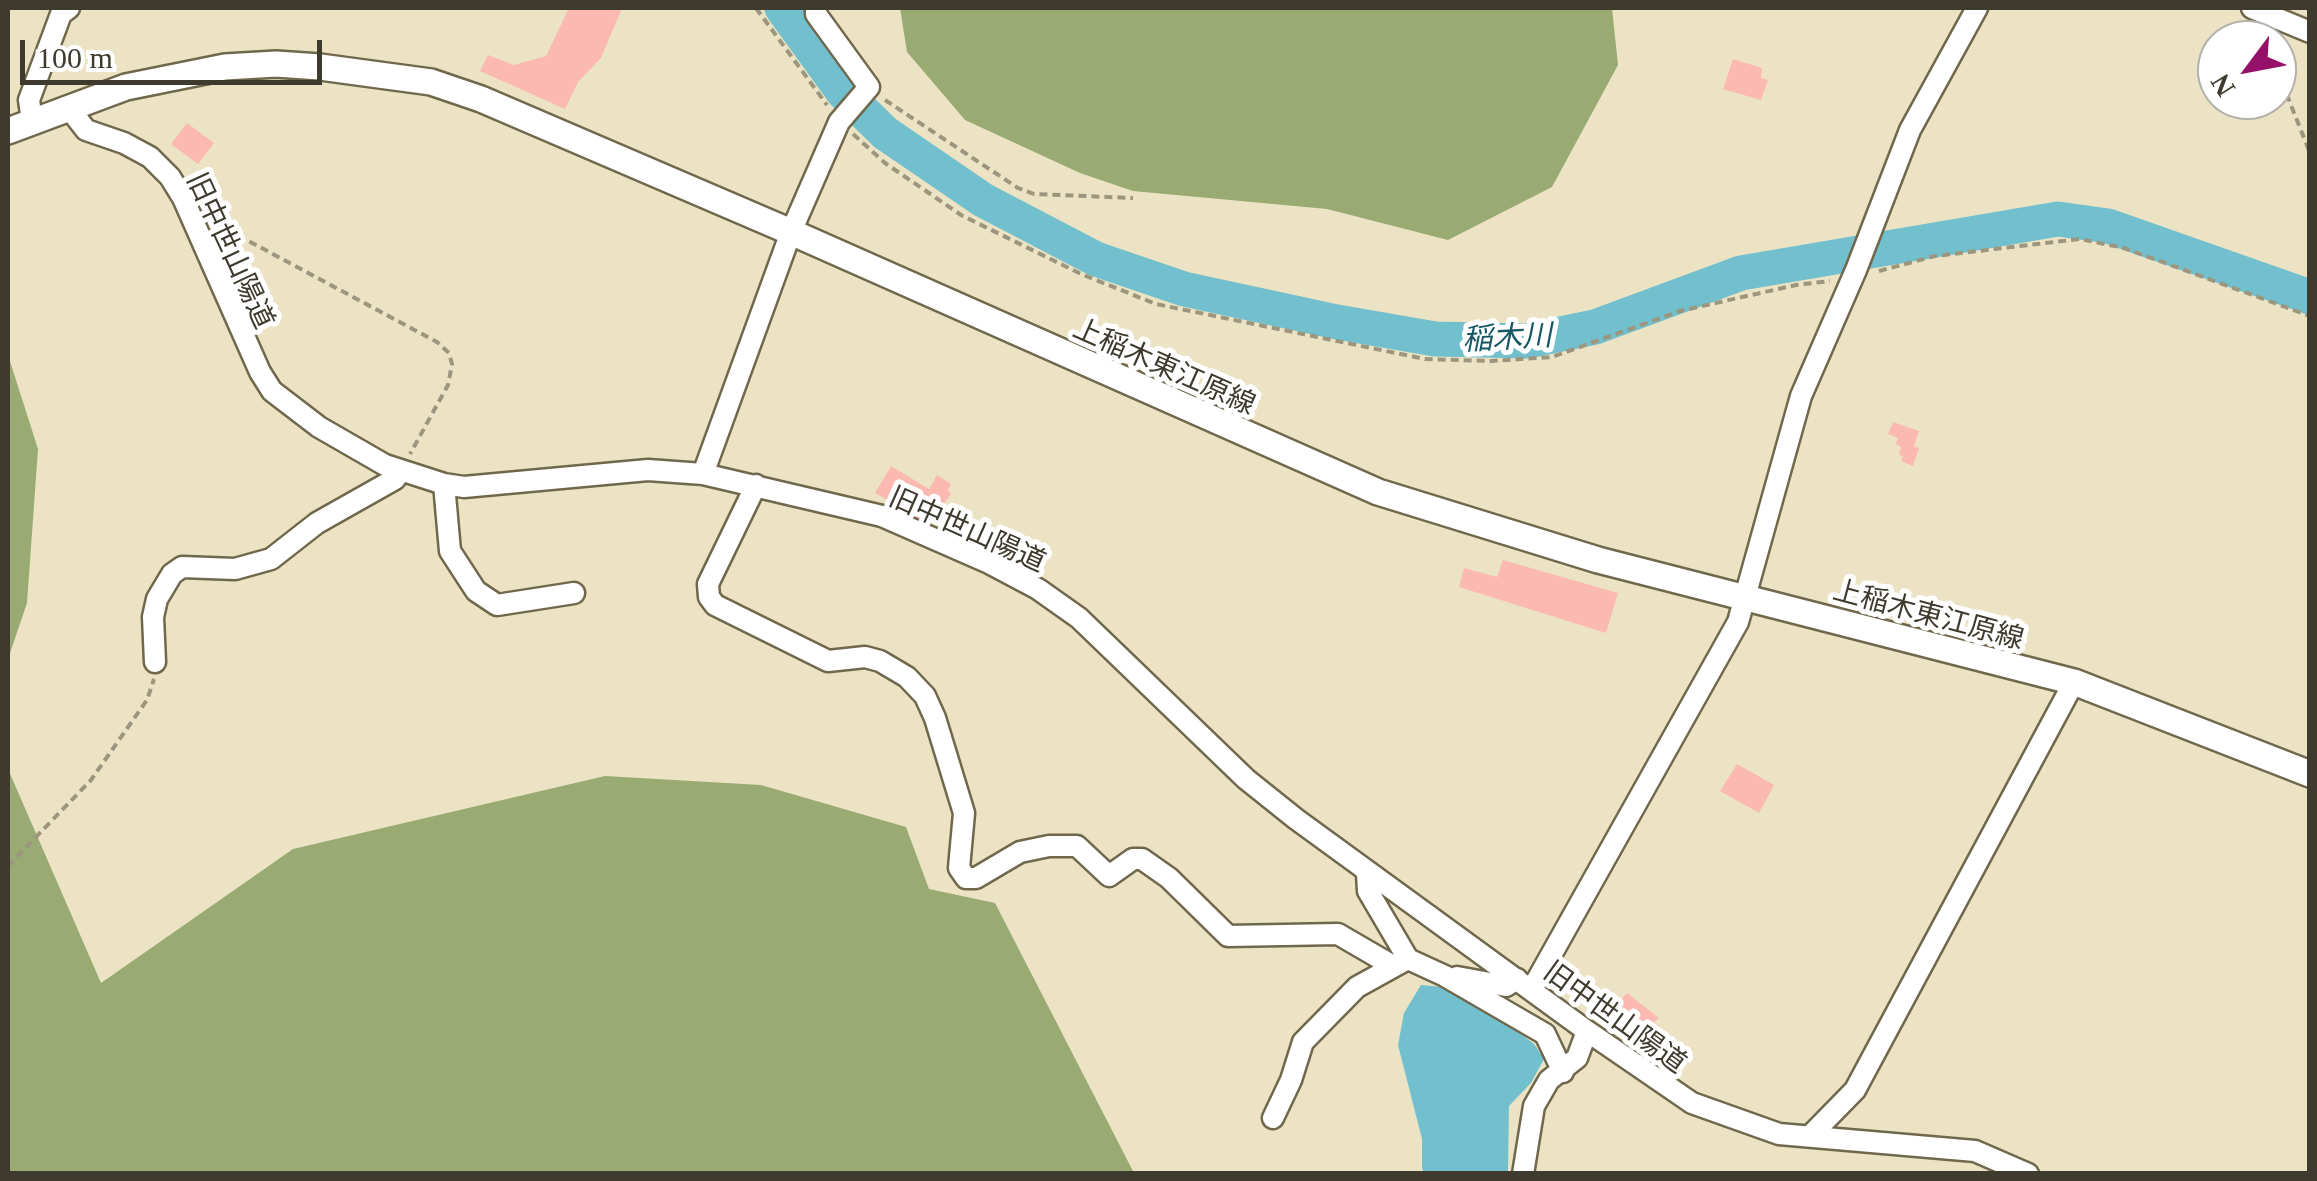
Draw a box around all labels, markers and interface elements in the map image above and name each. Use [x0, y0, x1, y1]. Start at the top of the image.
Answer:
scale bar [25, 20, 328, 82]
north arrow [2197, 20, 2297, 120]
text: 100 m [37, 41, 113, 74]
text: N [2204, 68, 2241, 102]
street label: 旧中世山陽道 [181, 167, 283, 333]
street label: 上稲木東江原線 [1069, 310, 1261, 420]
water label: 稲木川 [1461, 316, 1553, 356]
street label: 旧中世山陽道 [884, 478, 1052, 578]
street label: 上稲木東江原線 [1830, 571, 2028, 655]
street label: 旧中世山陽道 [1538, 953, 1694, 1079]

